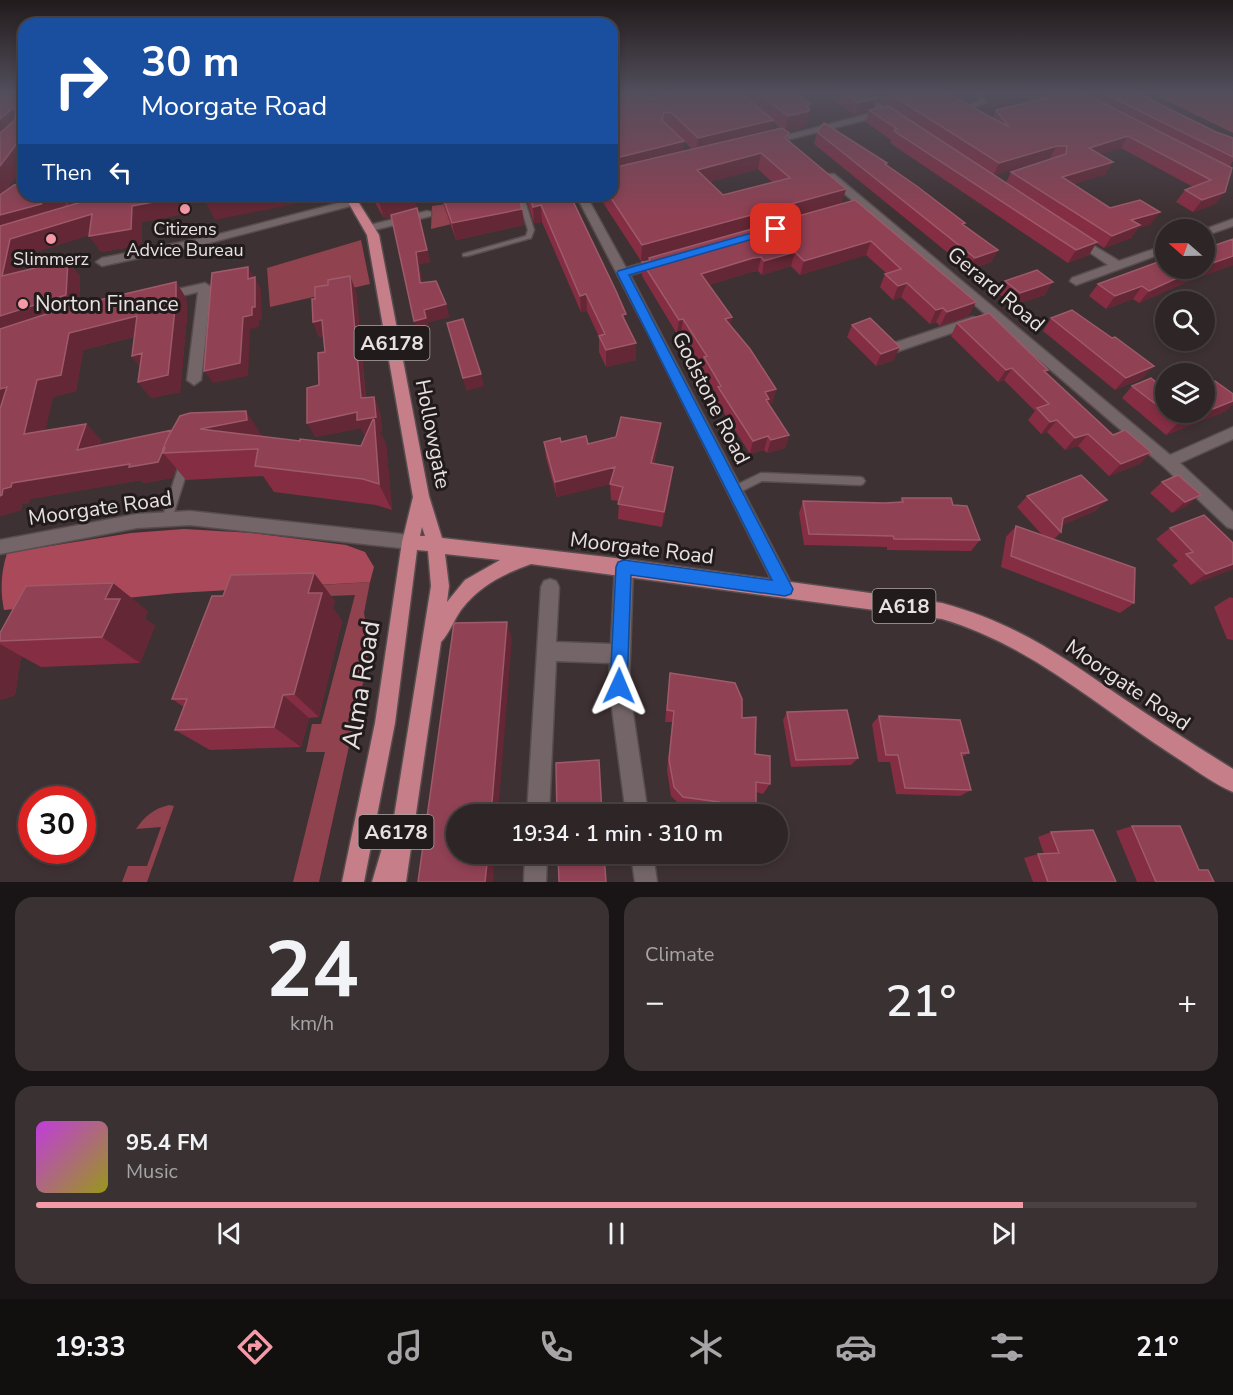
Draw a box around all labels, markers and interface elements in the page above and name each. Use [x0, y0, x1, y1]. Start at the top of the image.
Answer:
text: 30 m [141, 34, 240, 91]
icon: right [42, 42, 120, 120]
text: Moorgate Road [141, 88, 327, 125]
icon: left [104, 156, 137, 189]
text: Then [42, 158, 92, 188]
marker: Citizens Advice Bureau [178, 202, 192, 216]
pin [750, 203, 801, 254]
icon: arrive [759, 212, 792, 245]
place label: Citizens Advice Bureau [126, 217, 244, 262]
north arrow [1155, 219, 1215, 279]
map controls [1155, 219, 1215, 423]
marker: Slimmerz [44, 232, 58, 246]
street label: Gerard Road [941, 240, 1051, 338]
place label: Slimmerz [13, 247, 89, 271]
place label: Norton Finance [35, 290, 179, 318]
button: search [1155, 291, 1215, 351]
marker: Norton Finance [16, 297, 30, 311]
road number: A6178 [354, 326, 430, 360]
street label: Godstone Road [666, 327, 756, 469]
button: layers [1155, 363, 1215, 423]
street label: Hollowgate [409, 377, 457, 491]
street label: Moorgate Road [26, 484, 174, 532]
street label: Moorgate Road [568, 525, 716, 571]
road number: A618 [872, 589, 936, 623]
street label: Alma Road [334, 618, 388, 752]
street label: Moorgate Road [1060, 633, 1196, 737]
position arrow [587, 654, 651, 718]
speed limit sign: 30 [18, 786, 96, 864]
road number: A6178 [358, 815, 434, 849]
text: 19:34 · 1 min · 310 m [511, 819, 723, 849]
text: 24 [265, 917, 359, 1024]
text: Climate [645, 941, 714, 968]
text: 21° [886, 971, 956, 1032]
text: − [645, 980, 665, 1025]
text: + [1177, 980, 1197, 1025]
text: km/h [290, 1010, 334, 1037]
text: 95.4 FM [126, 1128, 208, 1158]
text: Music [126, 1158, 178, 1185]
icon: previous [213, 1217, 246, 1250]
icon: pause [600, 1217, 633, 1250]
icon: next [987, 1217, 1020, 1250]
icon: directions [234, 1326, 276, 1368]
icon: music [384, 1326, 426, 1368]
icon: phone [535, 1326, 577, 1368]
icon: climate [685, 1326, 727, 1368]
icon: car [835, 1326, 877, 1368]
icon: filters [986, 1326, 1028, 1368]
text: 19:33 [54, 1329, 126, 1366]
text: 21° [1136, 1329, 1179, 1366]

